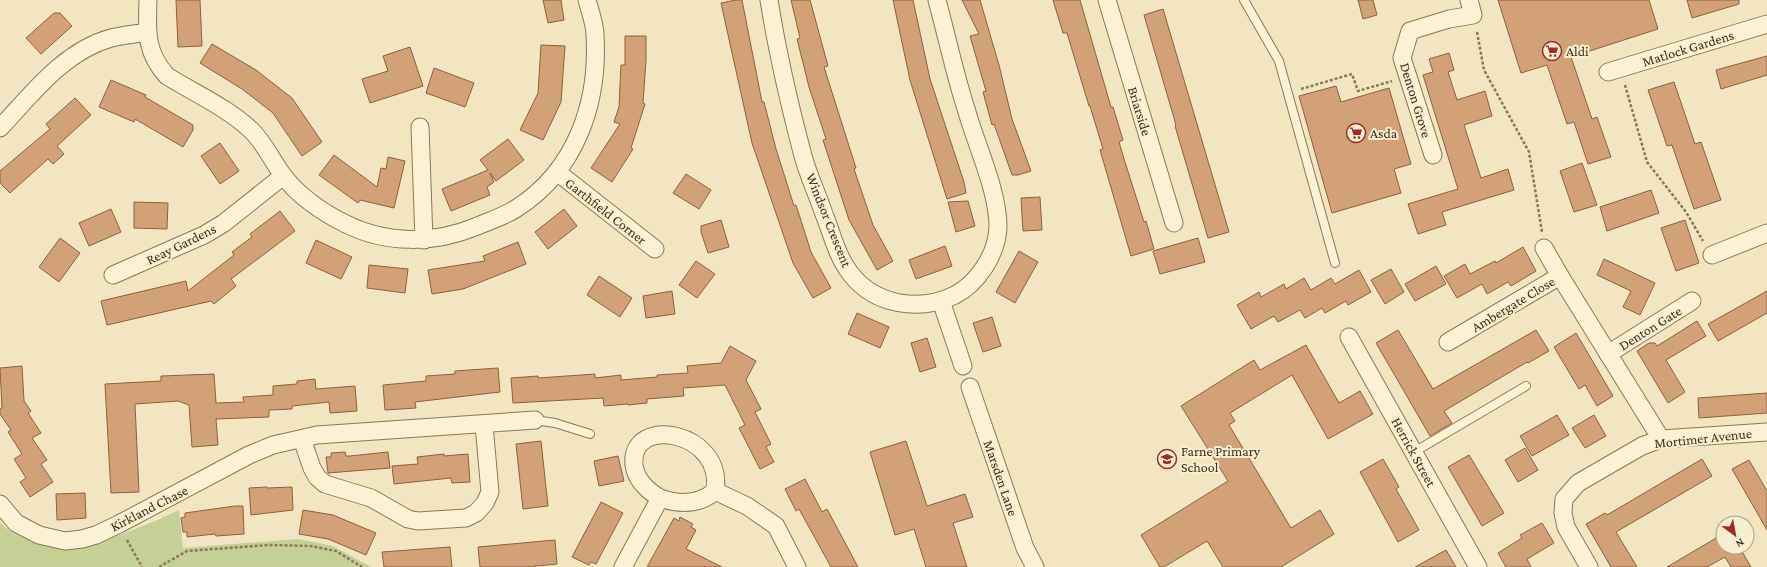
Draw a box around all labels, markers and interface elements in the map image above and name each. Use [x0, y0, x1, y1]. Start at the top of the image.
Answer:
street label: Matlock Gardens [1640, 26, 1736, 70]
supermarket icon: Aldi [1541, 40, 1563, 62]
place label: Aldi [1566, 43, 1589, 59]
street label: Denton Grove [1397, 61, 1435, 139]
street label: Briarside [1125, 85, 1155, 137]
supermarket icon: Asda [1345, 122, 1367, 144]
place label: Asda [1370, 125, 1398, 141]
street label: Windsor Crescent [803, 171, 855, 270]
street label: Garthfield Corner [562, 174, 650, 248]
street label: Reay Gardens [143, 220, 219, 268]
street label: Ambergate Close [1468, 273, 1558, 335]
street label: Denton Gate [1616, 302, 1684, 354]
street label: Herrick Street [1388, 415, 1440, 490]
street label: Mortimer Avenue [1653, 425, 1753, 451]
street label: Marsden Lane [981, 438, 1021, 518]
place label: Farne Primary School [1181, 443, 1261, 475]
school or university icon: Farne Primary School [1156, 448, 1178, 470]
street label: Kirkland Chase [108, 482, 190, 534]
north arrow [1715, 515, 1755, 555]
text: N [1734, 536, 1747, 551]

